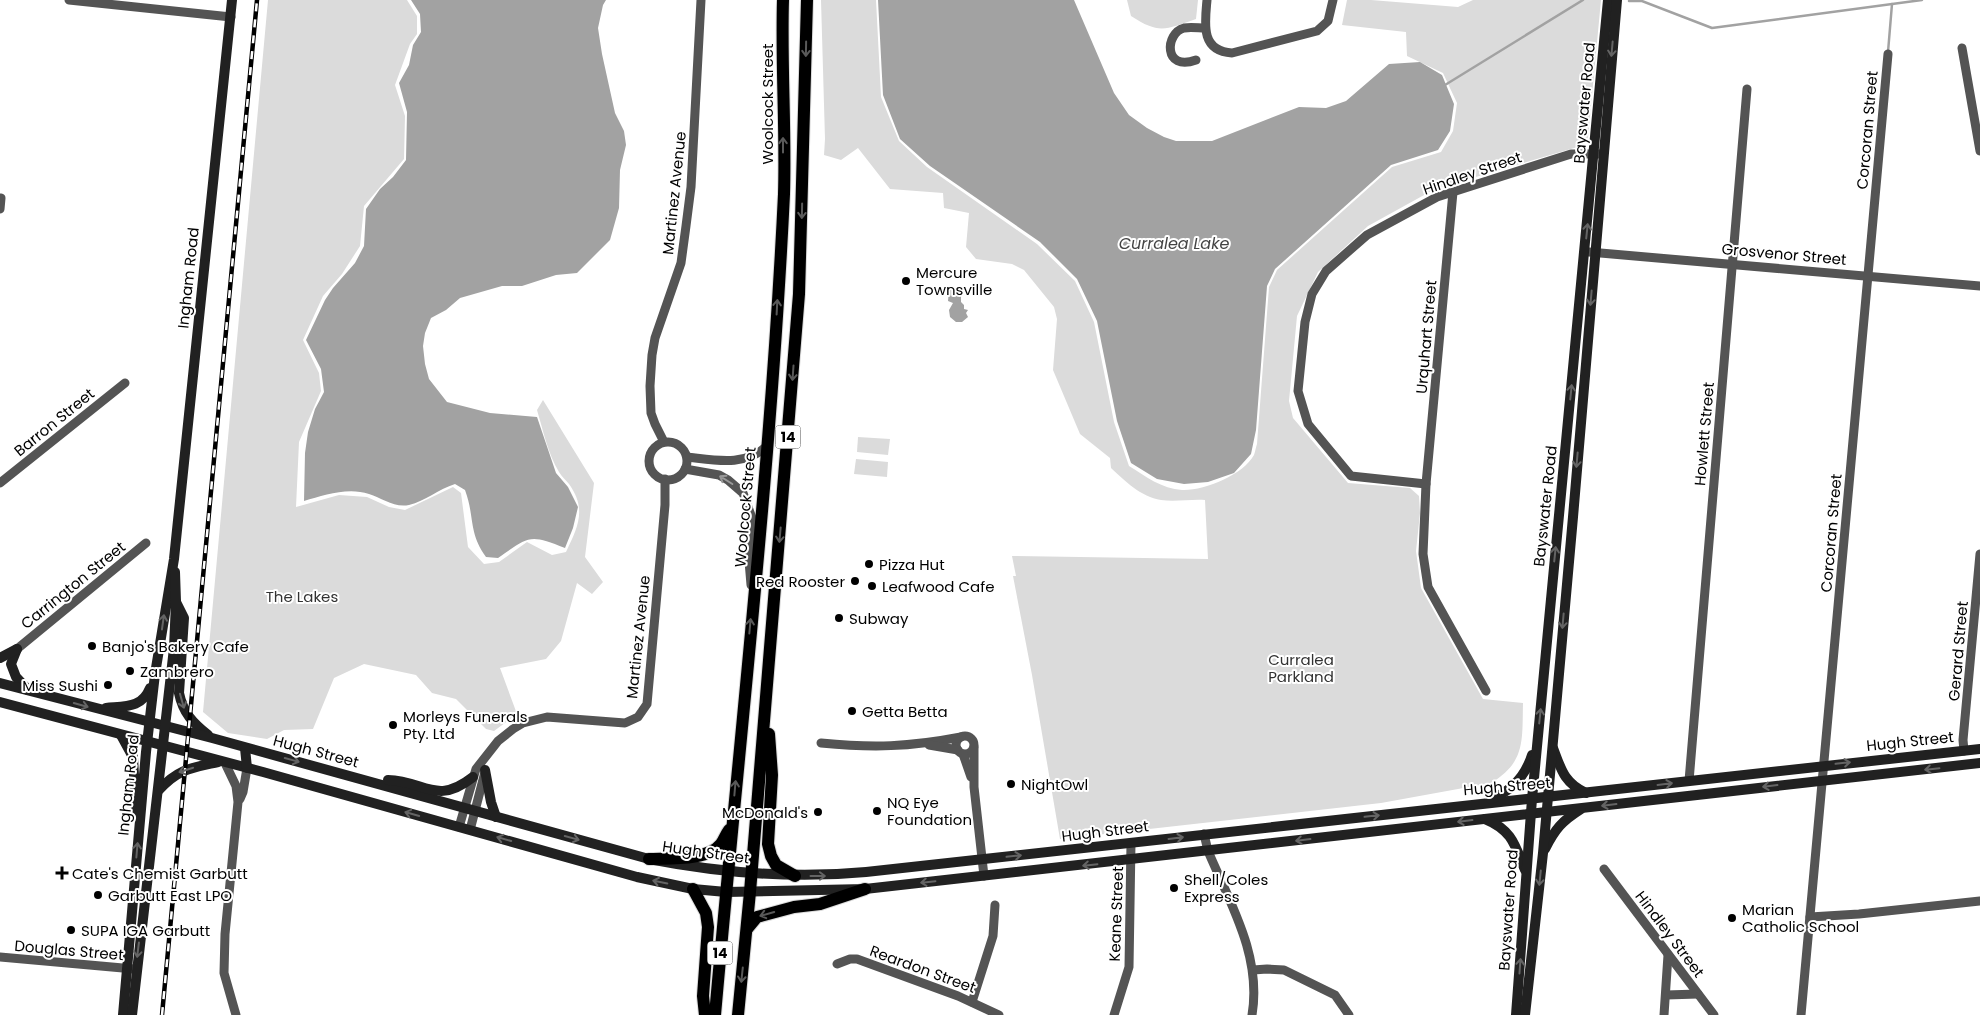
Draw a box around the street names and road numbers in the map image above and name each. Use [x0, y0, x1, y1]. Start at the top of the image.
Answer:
street label: Bayswater Road [1568, 42, 1600, 164]
street label: Woolcock Street [757, 44, 778, 165]
street label: Corcoran Street [1851, 70, 1883, 190]
street label: Martinez Avenue [657, 130, 691, 256]
street label: Hindley Street [1420, 146, 1524, 200]
street label: Ingham Road [172, 226, 204, 330]
street label: Grosvenor Street [1721, 238, 1847, 270]
street label: Urquhart Street [1411, 279, 1441, 395]
street label: Howlett Street [1689, 381, 1719, 487]
street label: Barron Street [9, 383, 99, 461]
road number: 14 [776, 426, 800, 448]
street label: Bayswater Road [1528, 445, 1562, 567]
street label: Woolcock Street [729, 446, 761, 568]
street label: Corcoran Street [1815, 473, 1847, 593]
street label: Carrington Street [16, 536, 130, 634]
street label: Martinez Avenue [621, 574, 655, 700]
street label: Gerard Street [1943, 600, 1973, 702]
street label: Hugh Street [1865, 726, 1955, 756]
street label: Hugh Street [271, 730, 361, 772]
street label: Ingham Road [112, 733, 144, 837]
street label: Hugh Street [1462, 772, 1552, 800]
street label: Hugh Street [1060, 815, 1150, 847]
street label: Hugh Street [661, 836, 751, 868]
street label: Bayswater Road [1493, 849, 1523, 971]
street label: Keane Street [1104, 866, 1128, 962]
street label: Hindley Street [1631, 886, 1709, 982]
street label: Douglas Street [14, 935, 124, 965]
street label: Reardon Street [867, 940, 979, 998]
road number: 14 [708, 941, 732, 964]

